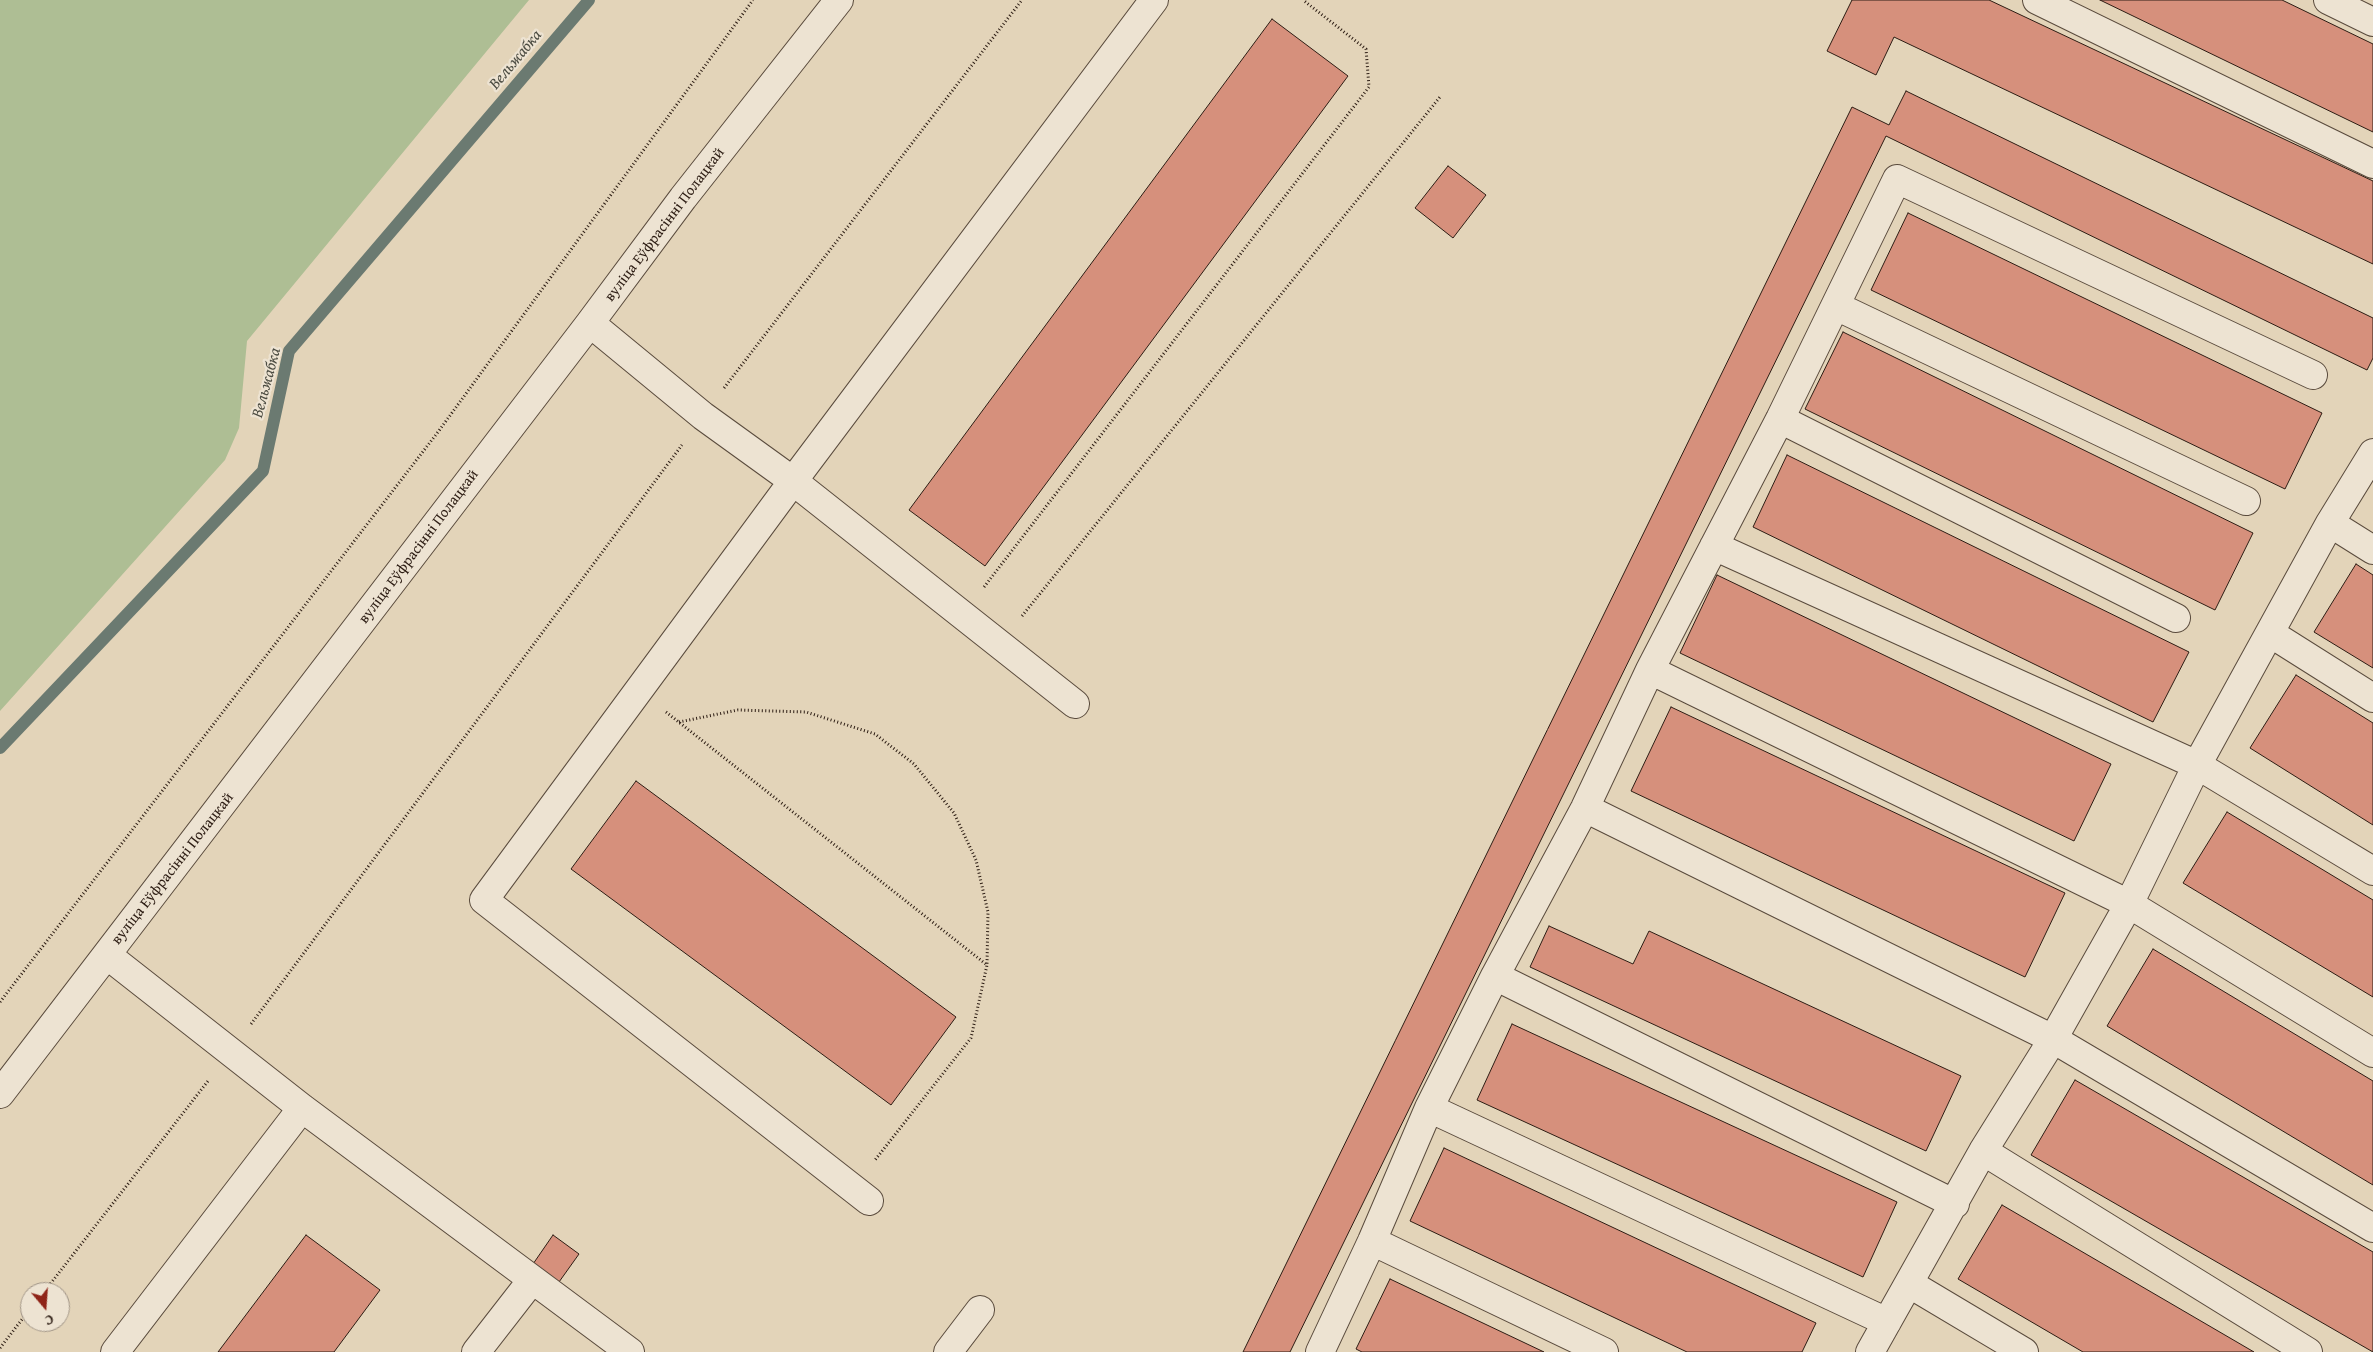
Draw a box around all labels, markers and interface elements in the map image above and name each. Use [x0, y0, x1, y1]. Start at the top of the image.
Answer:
water label: Вельжабка [486, 26, 546, 94]
street label: вуліца Еўфрасінні Полацкай [601, 145, 729, 305]
water label: Вельжабка [248, 346, 286, 420]
street label: вуліца Еўфрасінні Полацкай [355, 467, 483, 627]
street label: вуліца Еўфрасінні Полацкай [108, 789, 238, 949]
north arrow [20, 1282, 70, 1332]
text: С [42, 1310, 56, 1331]

